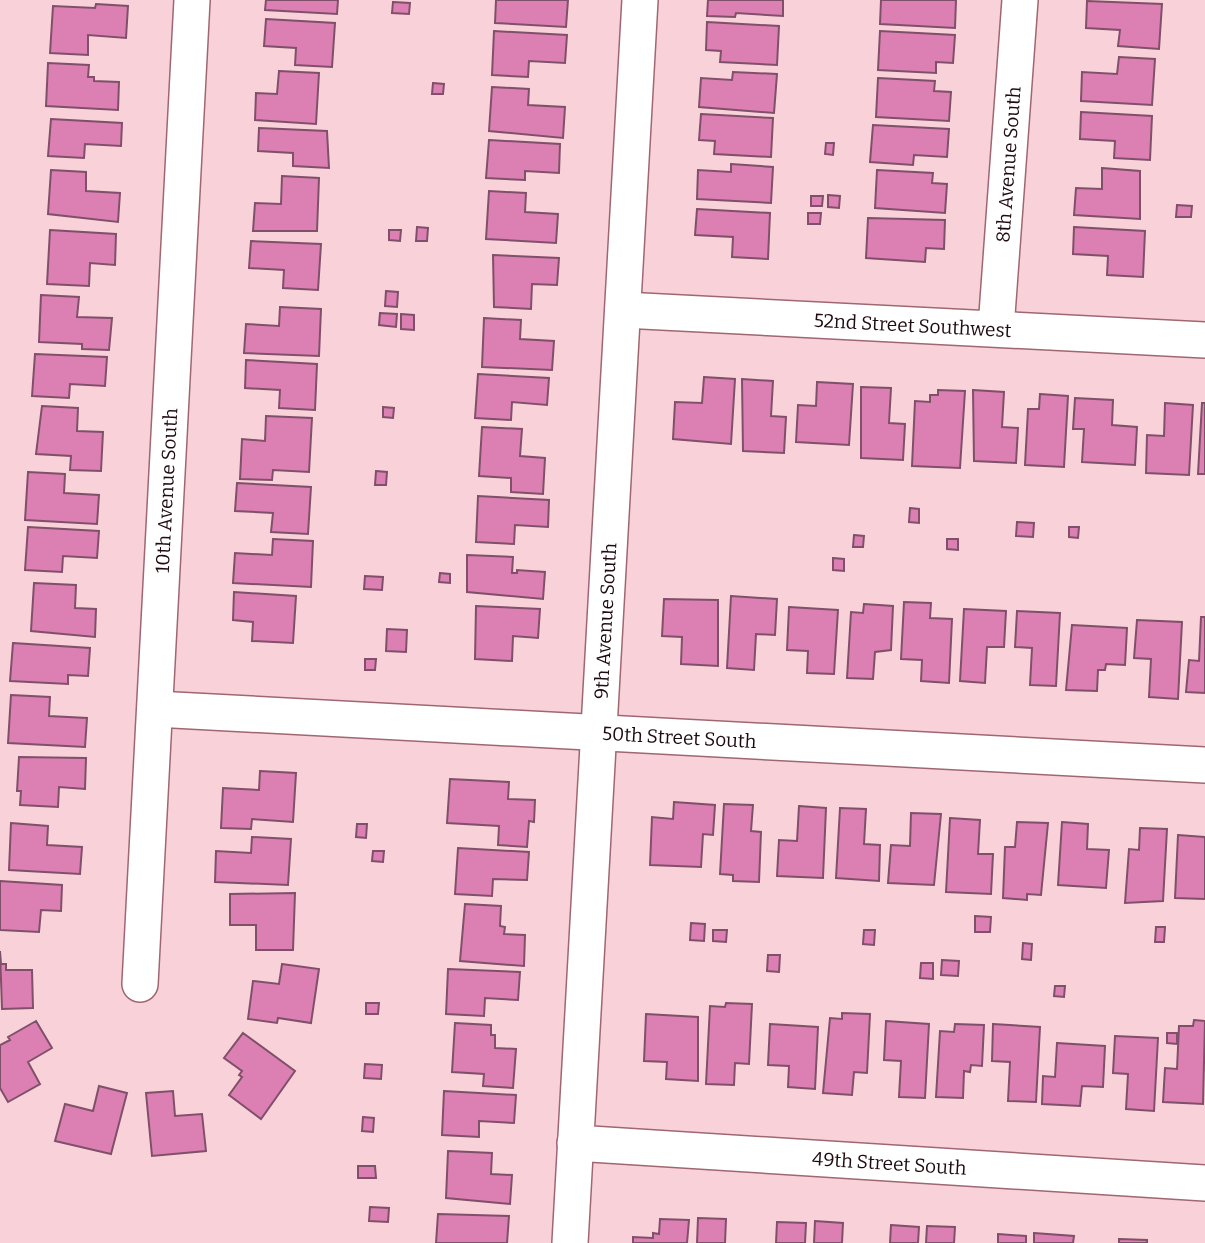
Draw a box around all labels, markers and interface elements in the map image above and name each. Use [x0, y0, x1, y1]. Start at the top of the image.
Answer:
street label: 8th Avenue South [991, 85, 1026, 243]
street label: 52nd Street Southwest [813, 309, 1012, 342]
street label: 10th Avenue South [151, 407, 182, 574]
street label: 9th Avenue South [590, 542, 621, 700]
street label: 50th Street South [601, 722, 757, 753]
street label: 49th Street South [811, 1147, 967, 1180]

